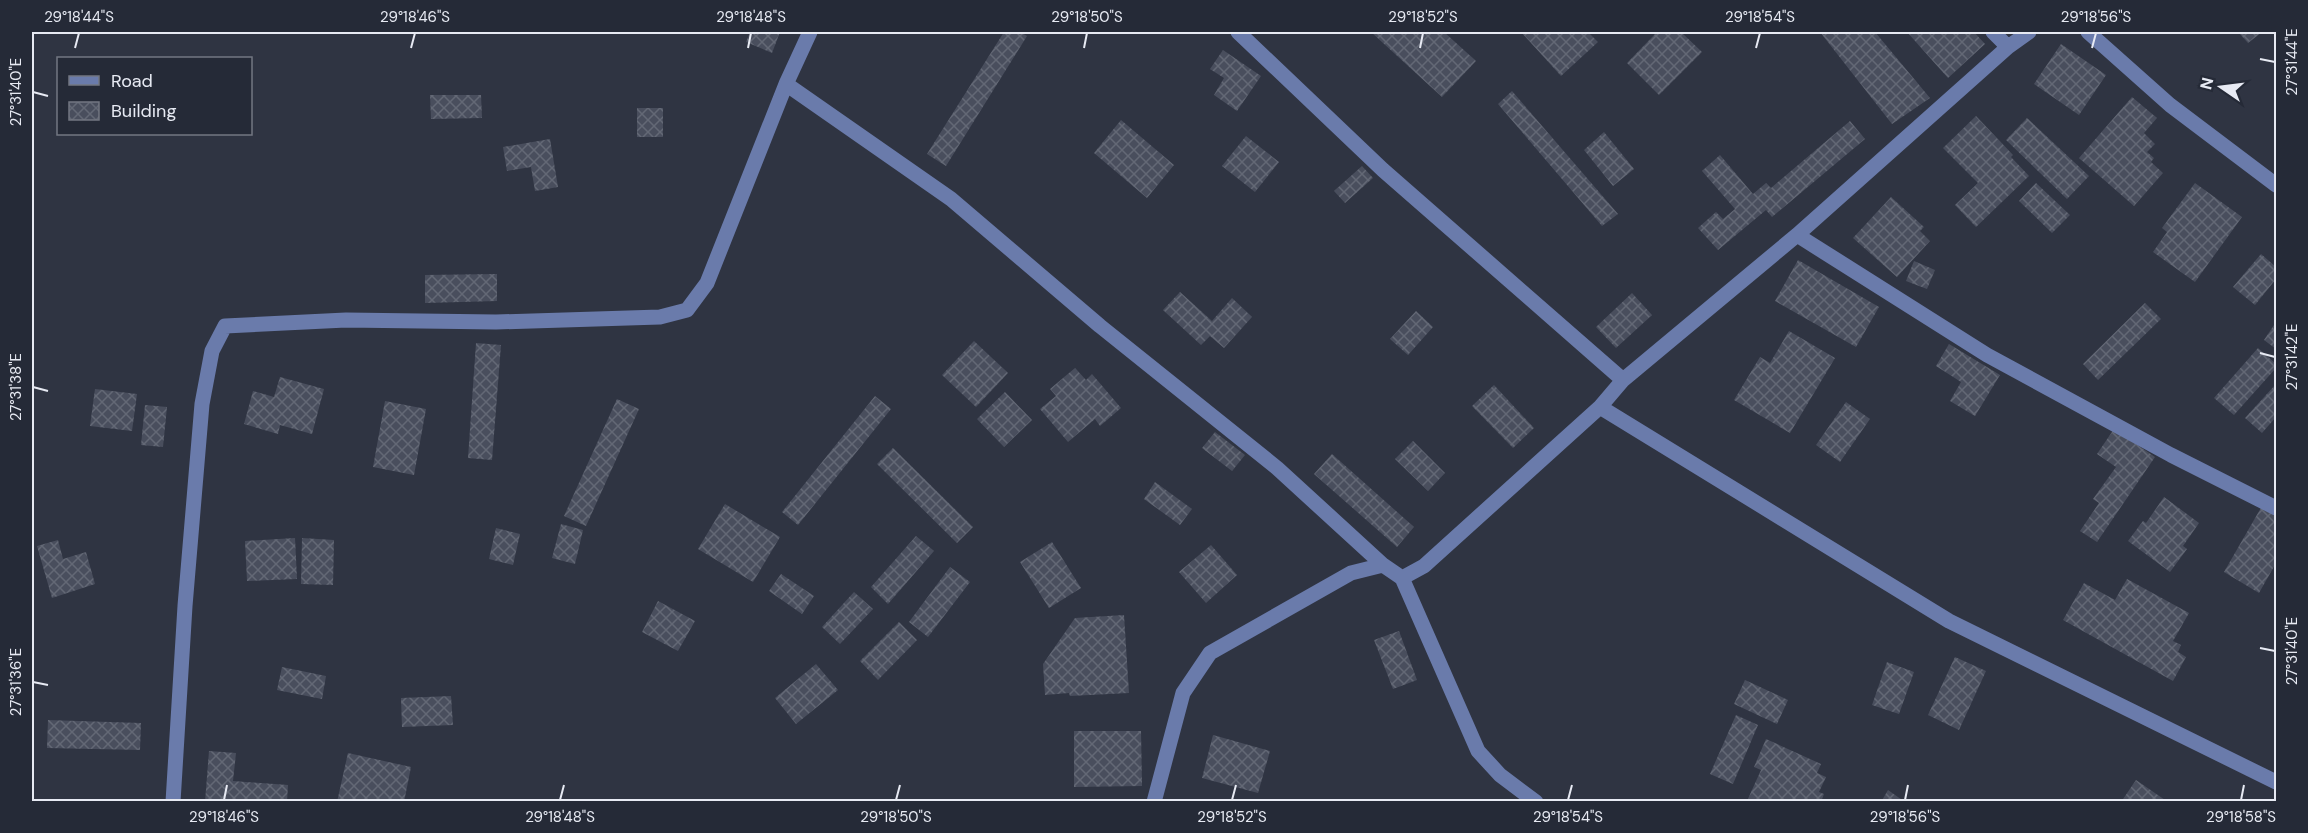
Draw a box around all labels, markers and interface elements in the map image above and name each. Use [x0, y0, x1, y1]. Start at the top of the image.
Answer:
text: 29°18'44"S [44, 7, 114, 27]
text: 29°18'46"S [380, 7, 450, 27]
text: 29°18'48"S [716, 7, 786, 27]
text: 29°18'50"S [1051, 7, 1123, 27]
text: 29°18'52"S [1388, 7, 1458, 27]
text: 29°18'54"S [1725, 7, 1795, 27]
text: 29°18'56"S [2061, 7, 2132, 27]
text: 27°31'44"E [2282, 28, 2302, 96]
legend [57, 57, 252, 135]
north arrow [2191, 57, 2251, 117]
text: 27°31'40"E [6, 58, 26, 126]
text: Road [111, 69, 153, 93]
text: N [2195, 75, 2219, 92]
text: Building [111, 99, 176, 123]
text: 27°31'42"E [2282, 323, 2302, 391]
text: 27°31'38"E [6, 353, 26, 421]
text: 27°31'40"E [2282, 617, 2302, 685]
text: 27°31'36"E [6, 648, 26, 716]
text: 29°18'46"S [189, 807, 259, 827]
text: 29°18'48"S [525, 807, 595, 827]
text: 29°18'50"S [860, 807, 932, 827]
text: 29°18'52"S [1197, 807, 1267, 827]
text: 29°18'54"S [1533, 807, 1603, 827]
text: 29°18'56"S [1870, 807, 1941, 827]
text: 29°18'58"S [2206, 807, 2276, 827]

